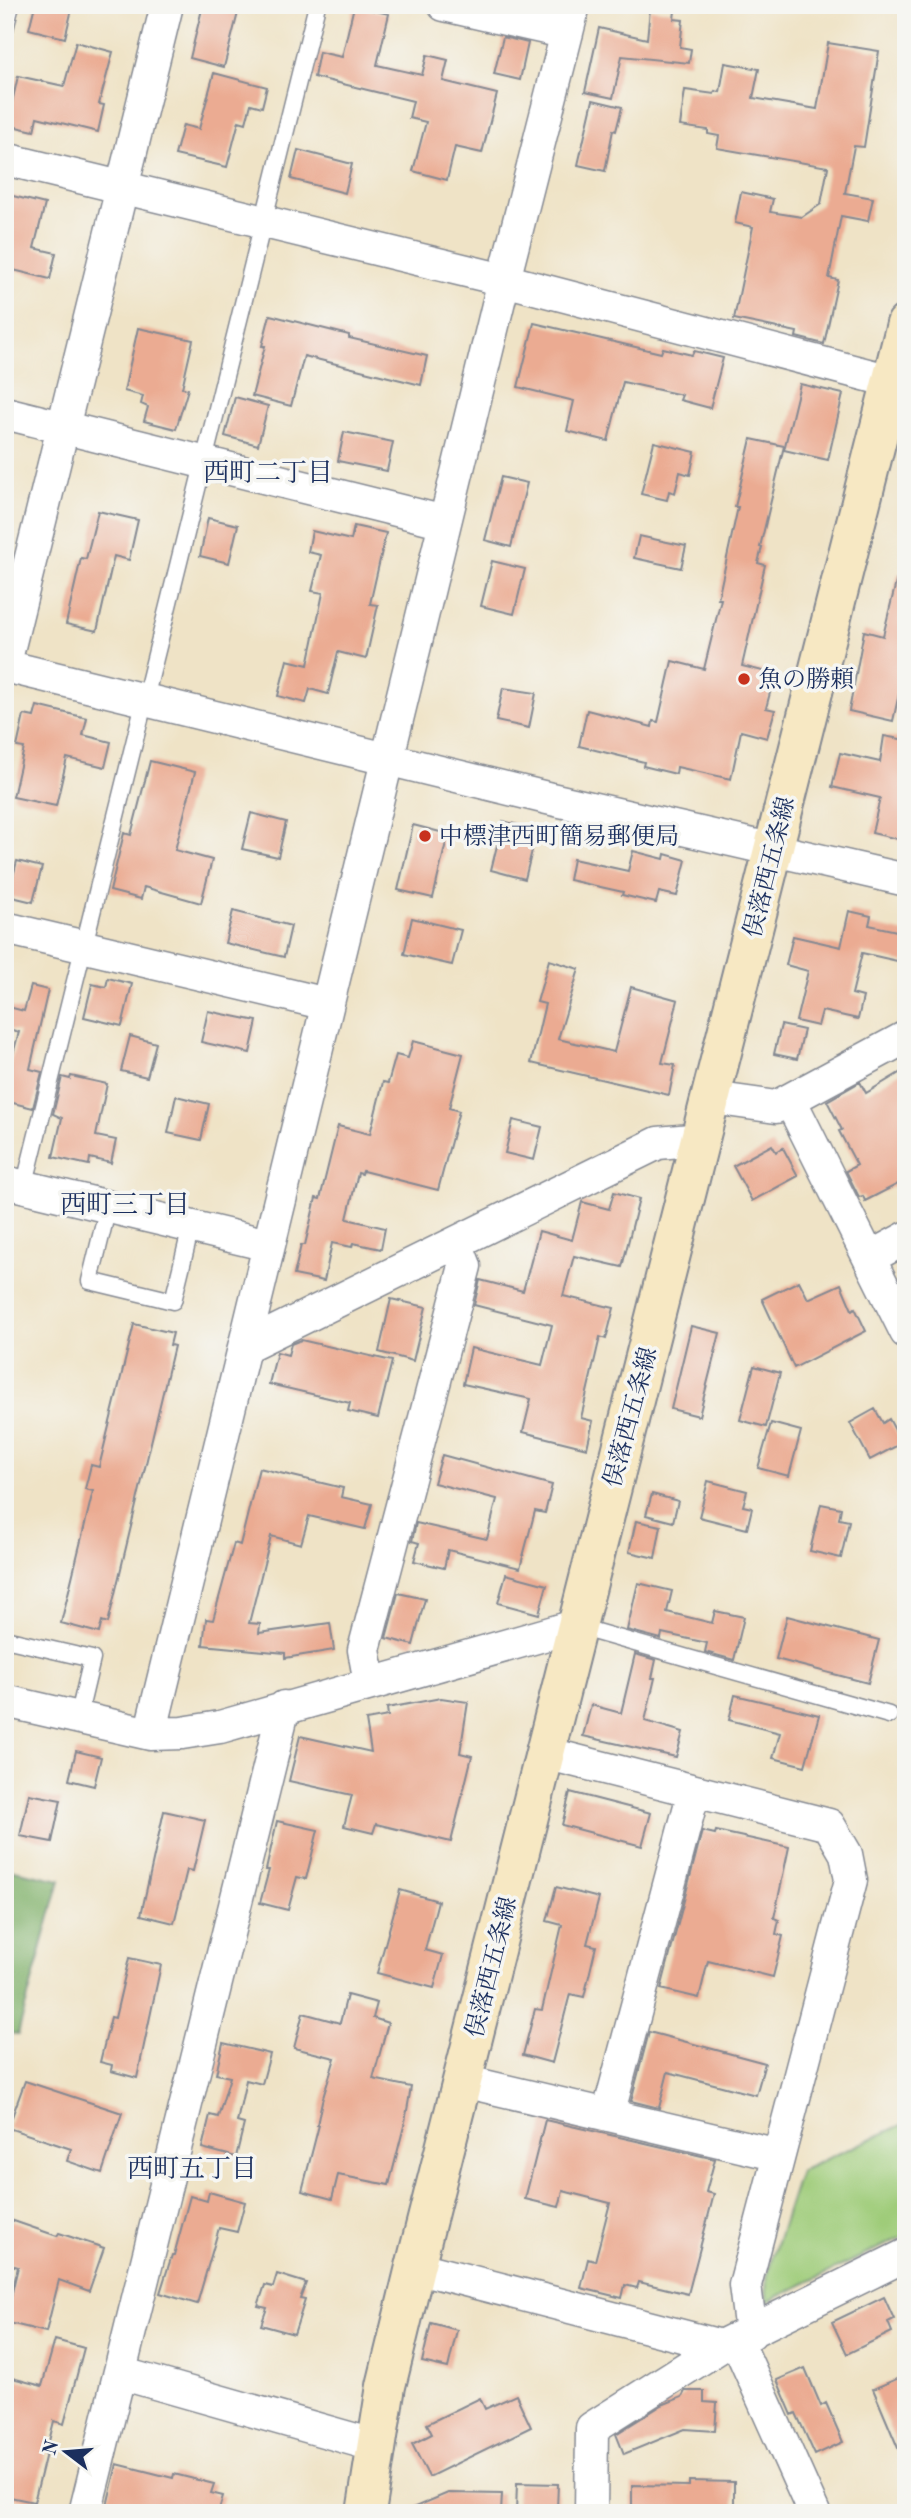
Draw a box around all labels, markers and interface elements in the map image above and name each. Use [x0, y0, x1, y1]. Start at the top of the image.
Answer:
district label: 西町二丁目 [203, 459, 333, 487]
place label: 魚の勝頼 [758, 666, 854, 693]
marker: 魚の勝頼 [736, 671, 752, 687]
street label: 俣落西五条線 [739, 794, 800, 940]
place label: 中標津西町簡易郵便局 [439, 823, 679, 850]
marker: 中標津西町簡易郵便局 [417, 828, 433, 844]
district label: 西町三丁目 [60, 1191, 190, 1219]
street label: 俣落西五条線 [599, 1344, 662, 1490]
street label: 俣落西五条線 [461, 1894, 522, 2040]
district label: 西町五丁目 [127, 2155, 257, 2183]
north arrow [32, 2416, 102, 2486]
text: N [41, 2438, 63, 2458]

